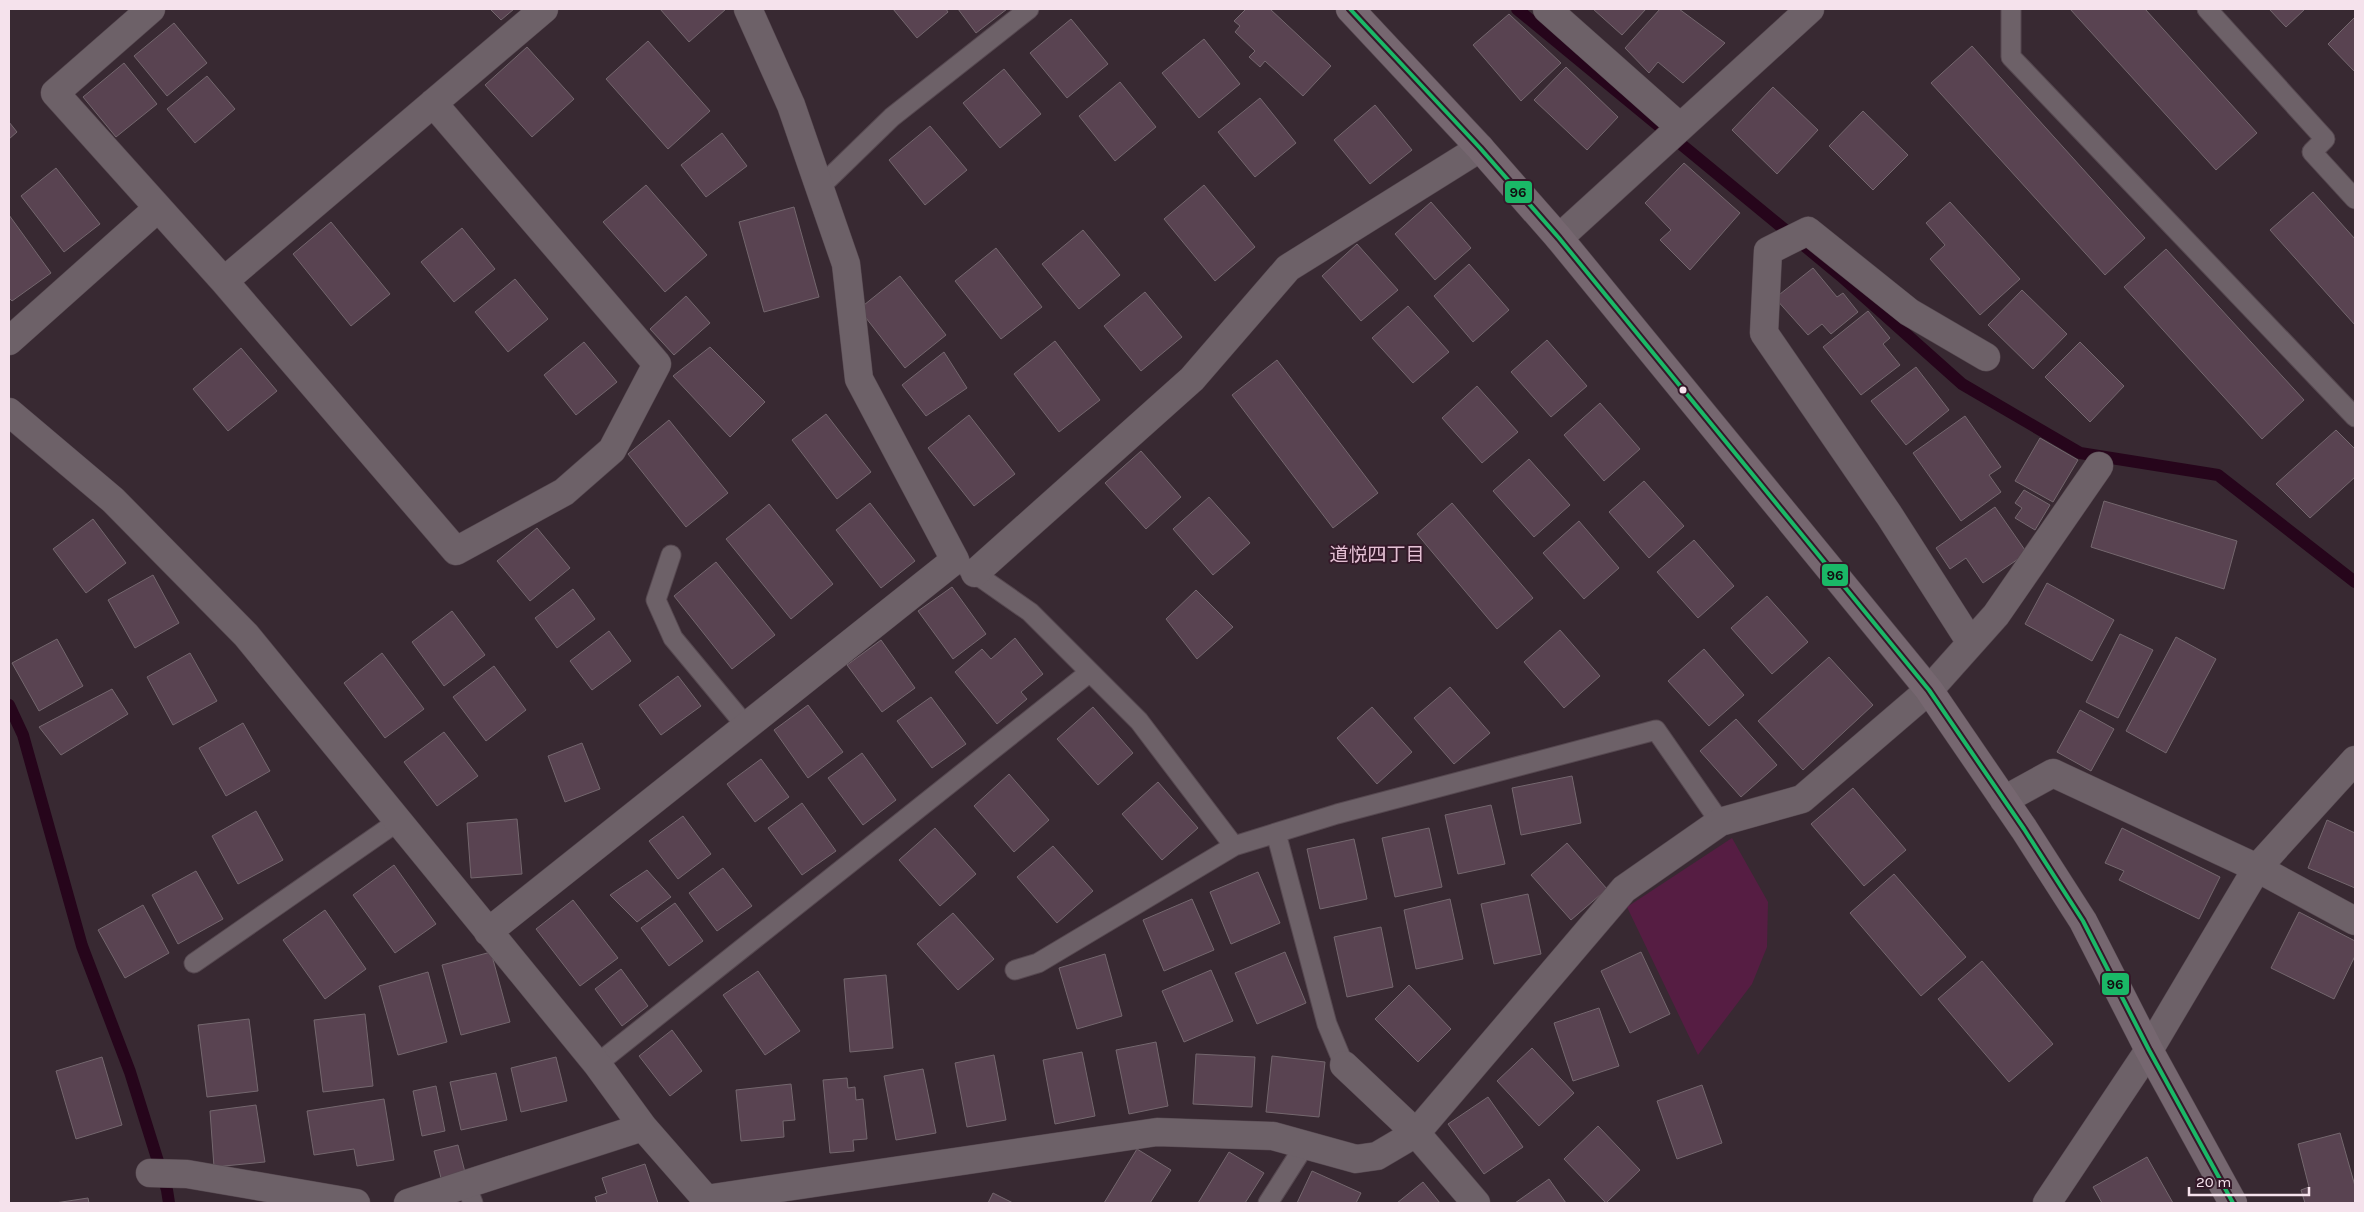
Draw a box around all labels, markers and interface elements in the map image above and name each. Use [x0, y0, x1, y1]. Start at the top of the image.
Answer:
line badge: 96 [1504, 180, 1533, 204]
text: 96 [1509, 184, 1527, 201]
unlabelled marker [1678, 385, 1688, 395]
district label: 道悦四丁目 [1329, 544, 1425, 566]
line badge: 96 [1821, 563, 1849, 587]
text: 96 [1826, 567, 1844, 584]
line badge: 96 [2101, 972, 2130, 996]
text: 96 [2106, 976, 2124, 993]
scale bar [2189, 1164, 2309, 1196]
text: 20 m [2196, 1173, 2231, 1191]

